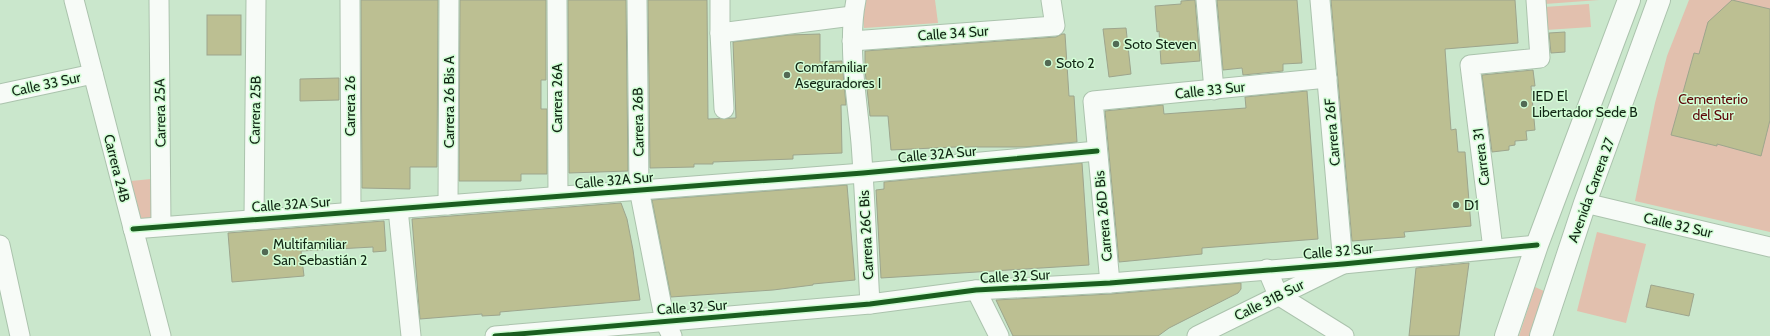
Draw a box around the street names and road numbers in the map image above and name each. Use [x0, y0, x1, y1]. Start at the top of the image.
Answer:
street label: Calle 34 Sur [917, 22, 990, 44]
street label: Carrera 26 Bis A [440, 55, 458, 148]
street label: Carrera 26A [548, 63, 566, 133]
street label: Calle 33 Sur [10, 68, 83, 100]
street label: Carrera 25B [245, 76, 265, 144]
street label: Carrera 26 [341, 76, 359, 136]
street label: Calle 33 Sur [1174, 77, 1246, 103]
street label: Carrera 25A [150, 78, 170, 148]
street label: Carrera 26B [628, 87, 648, 157]
street label: Carrera 26F [1320, 97, 1344, 167]
street label: Carrera 31 [1469, 127, 1493, 187]
street label: Carrera 24B [100, 132, 134, 204]
street label: Avenida Carrera 27 [1564, 135, 1618, 245]
street label: Calle 32A Sur [897, 142, 978, 166]
street label: Calle 32A Sur [574, 168, 655, 192]
street label: Carrera 26D Bis [1090, 170, 1116, 262]
street label: Carrera 26C Bis [855, 190, 877, 280]
street label: Calle 32A Sur [251, 192, 331, 216]
street label: Calle 32 Sur [1642, 208, 1715, 242]
street label: Calle 32 Sur [1302, 239, 1374, 263]
street label: Calle 32 Sur [980, 265, 1051, 287]
street label: Calle 31B Sur [1231, 275, 1307, 325]
street label: Calle 32 Sur [656, 296, 728, 318]

